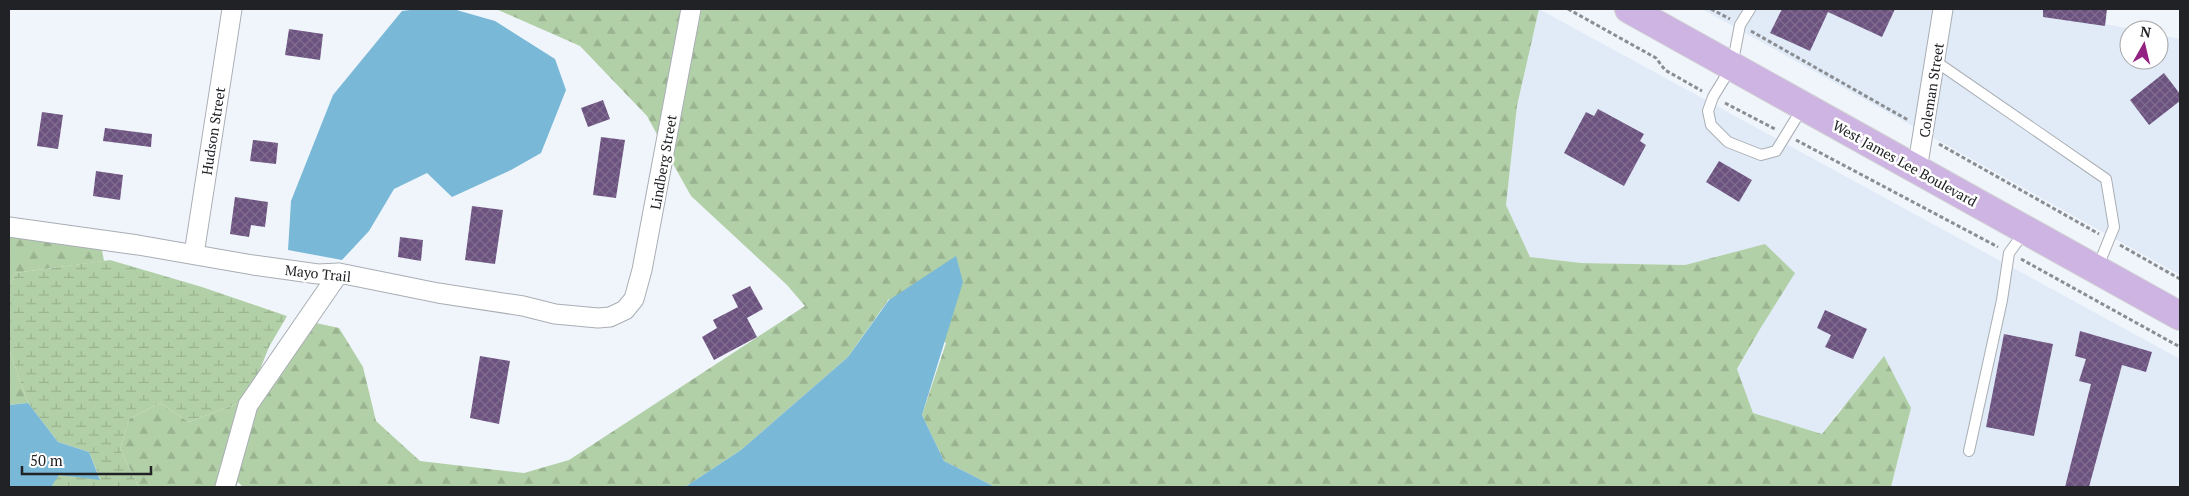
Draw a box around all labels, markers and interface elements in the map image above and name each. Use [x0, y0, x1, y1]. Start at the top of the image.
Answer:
north arrow [2119, 20, 2169, 70]
text: N [2139, 21, 2153, 42]
street label: Coleman Street [1914, 40, 1948, 139]
street label: Hudson Street [197, 85, 229, 176]
street label: Lindberg Street [645, 112, 681, 211]
street label: West James Lee Boulevard [1829, 115, 1981, 211]
street label: Mayo Trail [284, 260, 352, 286]
scale bar [22, 444, 151, 476]
text: 50 m [30, 450, 63, 470]

